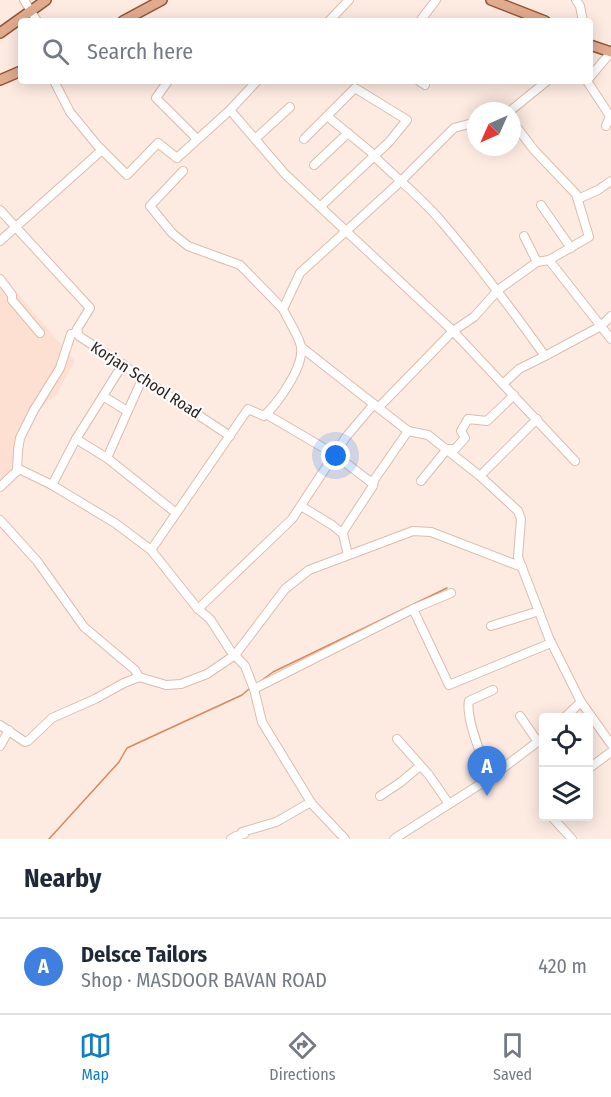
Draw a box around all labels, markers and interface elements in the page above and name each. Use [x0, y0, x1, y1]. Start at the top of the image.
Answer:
search box [18, 18, 593, 84]
icon: search [39, 35, 72, 68]
text: Search here [87, 38, 193, 65]
north arrow [467, 102, 521, 156]
street label: Korjan School Road [87, 337, 205, 423]
your location [321, 441, 350, 470]
map controls [539, 713, 593, 821]
button: locate [539, 713, 593, 767]
pin: A [468, 746, 506, 796]
button: layers [539, 767, 593, 821]
text: Nearby [24, 863, 101, 894]
text: Delsce Tailors [81, 941, 207, 968]
text: A [38, 954, 49, 978]
text: 420 m [538, 954, 587, 978]
text: Shop · MASDOOR BAVAN ROAD [81, 968, 327, 992]
tab: Map [79, 1029, 112, 1084]
tab: Directions [269, 1029, 336, 1084]
tab: Saved [493, 1029, 532, 1084]

